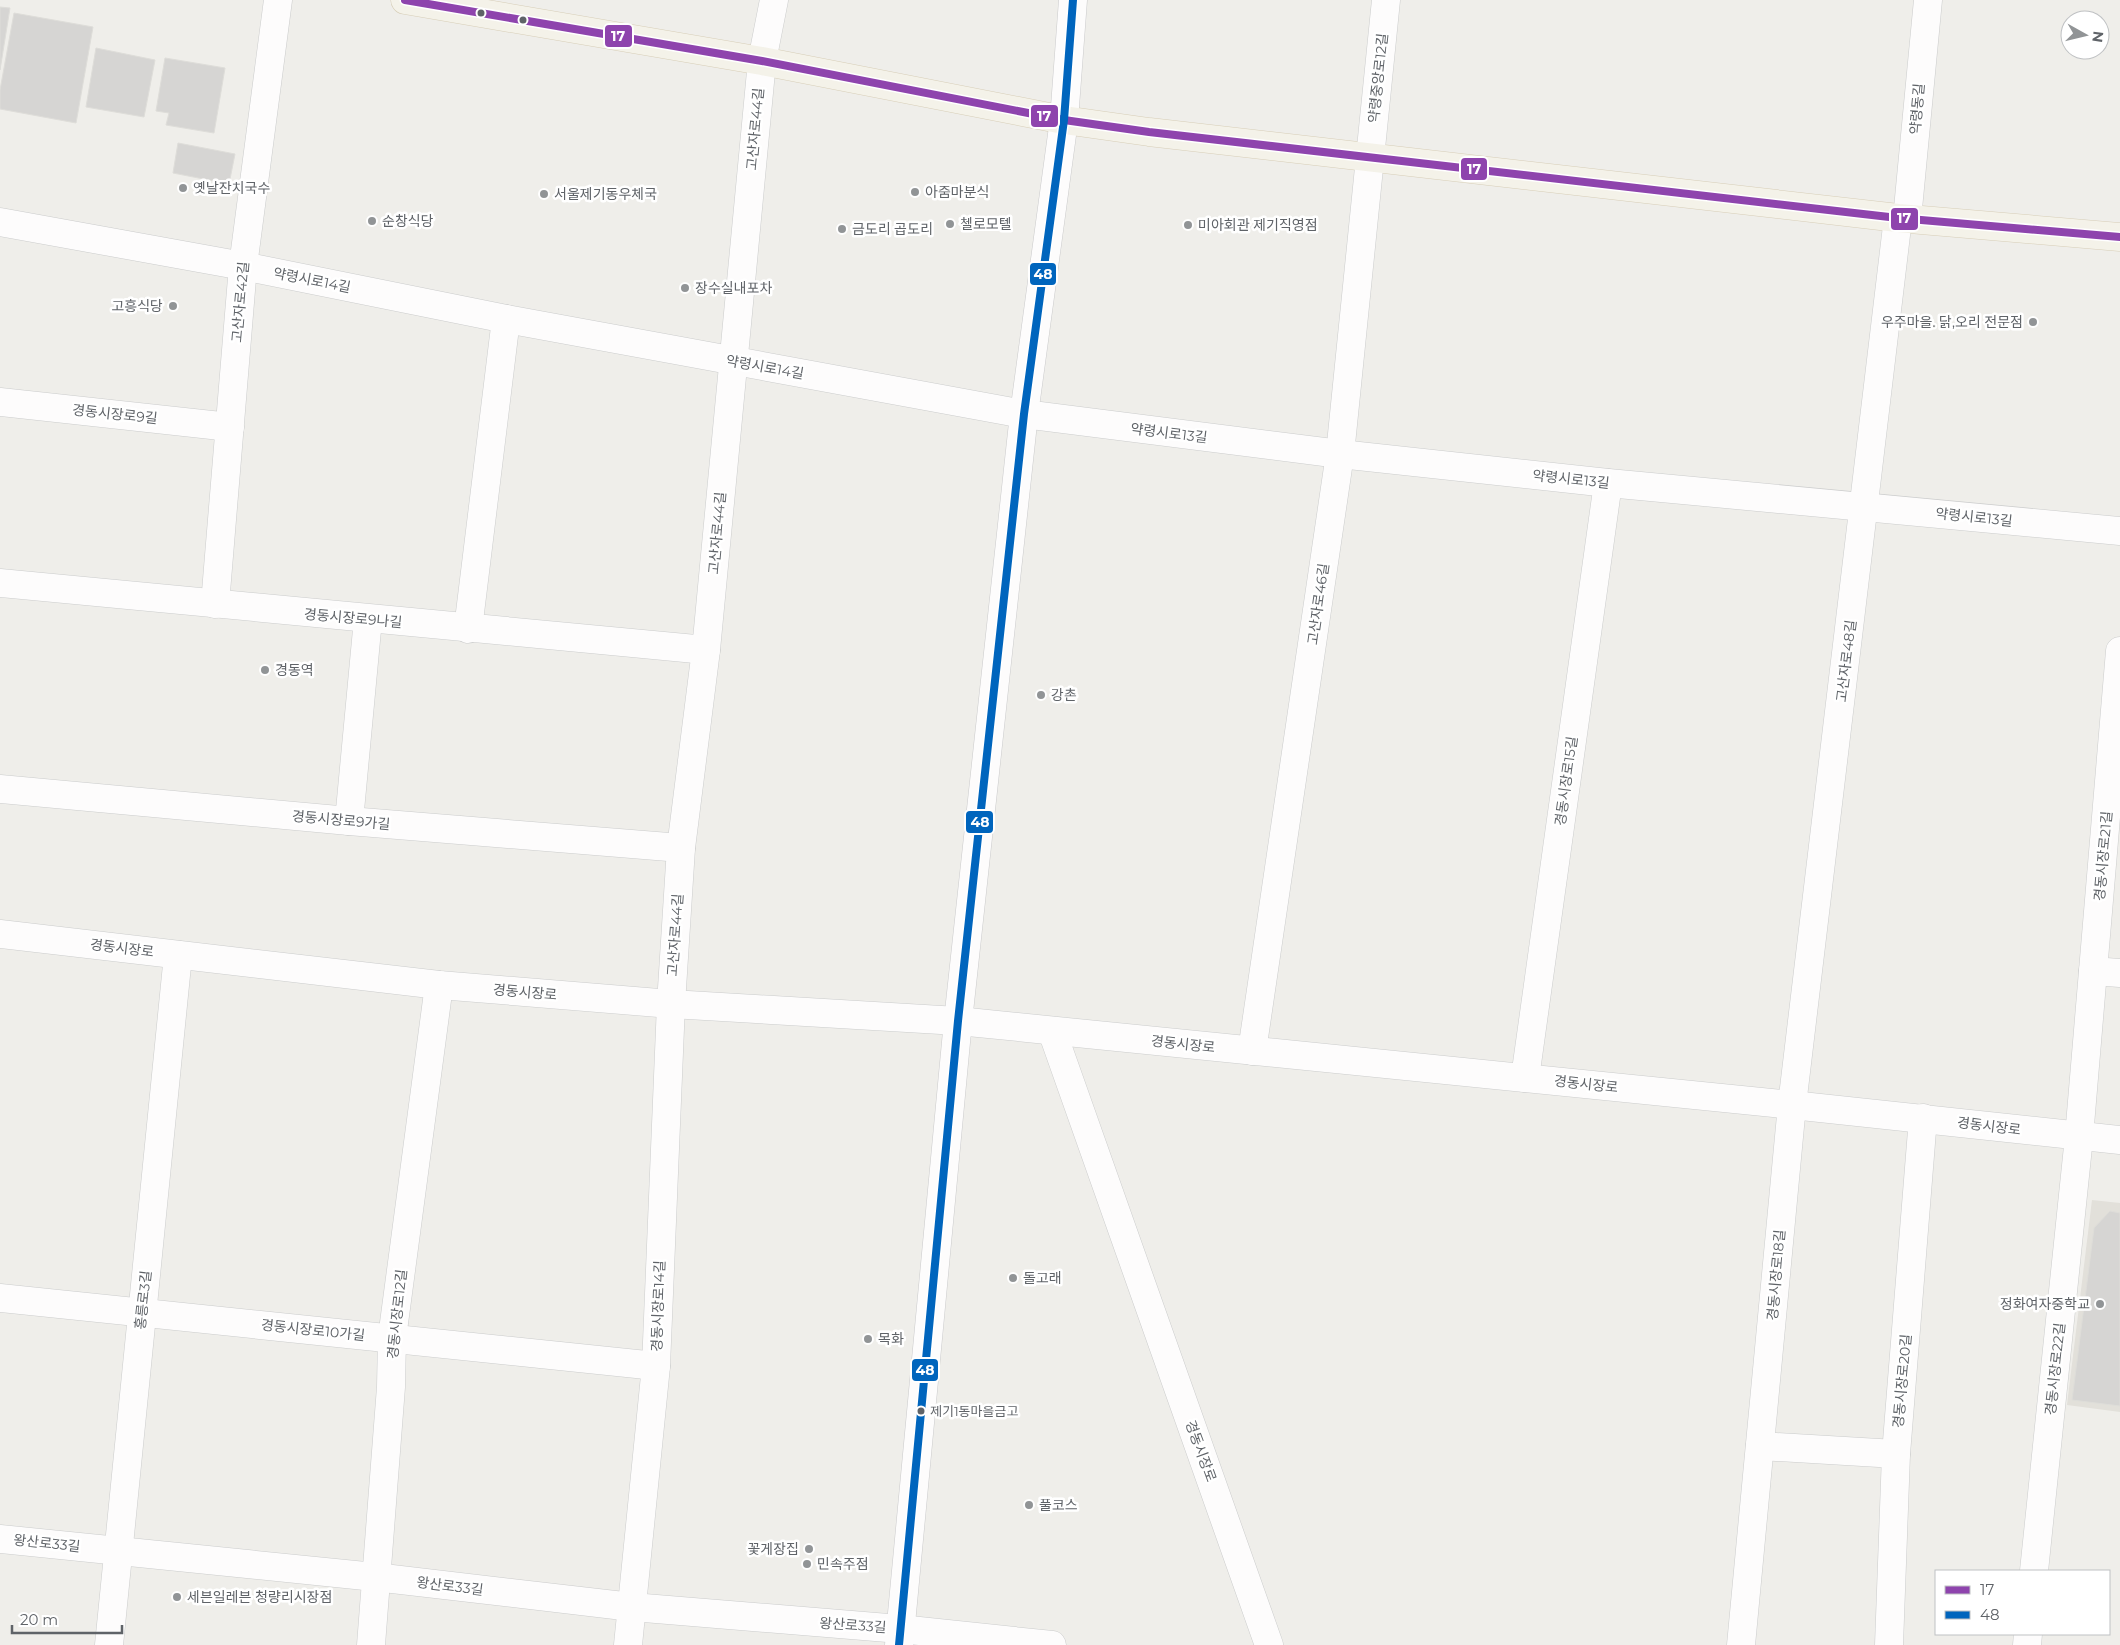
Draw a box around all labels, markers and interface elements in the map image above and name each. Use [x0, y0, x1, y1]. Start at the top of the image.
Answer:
unlabelled marker [476, 8, 486, 18]
north arrow [2060, 10, 2110, 60]
unlabelled marker [518, 15, 528, 25]
line badge: 17 [604, 24, 633, 48]
text: 17 [611, 27, 625, 45]
text: N [2088, 30, 2108, 44]
street label: 약령중앙로12길 [1364, 32, 1392, 124]
street label: 약령동길 [1906, 83, 1928, 135]
street label: 고산자로44길 [742, 87, 768, 171]
line badge: 17 [1030, 104, 1059, 128]
text: 17 [1037, 107, 1051, 125]
line badge: 17 [1460, 157, 1488, 181]
text: 17 [1467, 160, 1481, 178]
place label: 옛날잔치국수 [193, 179, 270, 197]
marker: 옛날잔치국수 [177, 182, 189, 194]
place label: 아줌마분식 [925, 183, 989, 201]
place label: 서울제기동우체국 [554, 185, 657, 203]
marker: 아줌마분식 [909, 186, 921, 198]
marker: 서울제기동우체국 [538, 188, 550, 200]
line badge: 17 [1890, 207, 1919, 231]
text: 17 [1897, 209, 1911, 227]
place label: 순창식당 [382, 212, 434, 230]
marker: 순창식당 [366, 215, 378, 227]
place label: 첼로모텔 [960, 215, 1012, 233]
place label: 미아회관 제기직영점 [1198, 216, 1318, 234]
marker: 첼로모텔 [944, 218, 956, 230]
marker: 미아회관 제기직영점 [1182, 219, 1194, 231]
place label: 금도리 곱도리 [852, 220, 933, 238]
marker: 금도리 곱도리 [836, 223, 848, 235]
street label: 고산자로42길 [227, 261, 253, 343]
line badge: 48 [1029, 262, 1057, 286]
street label: 약령시로14길 [272, 264, 352, 296]
text: 48 [1033, 265, 1053, 283]
place label: 장수실내포차 [695, 279, 772, 297]
marker: 장수실내포차 [679, 282, 691, 294]
place label: 고흥식당 [111, 297, 163, 315]
marker: 고흥식당 [167, 300, 179, 312]
place label: 우주마을. 닭,오리 전문점 [1881, 313, 2023, 331]
marker: 우주마을. 닭,오리 전문점 [2027, 316, 2039, 328]
street label: 약령시로14길 [725, 351, 805, 383]
street label: 경동시장로9길 [71, 401, 159, 427]
street label: 약령시로13길 [1130, 419, 1208, 447]
street label: 약령시로13길 [1532, 466, 1610, 492]
street label: 고산자로44길 [704, 491, 730, 575]
street label: 약령시로13길 [1935, 504, 2013, 530]
street label: 고산자로46길 [1303, 562, 1333, 646]
street label: 경동시장로9나길 [303, 605, 403, 631]
street label: 고산자로48길 [1832, 619, 1860, 703]
place label: 경동역 [275, 661, 314, 679]
marker: 경동역 [259, 664, 271, 676]
place label: 강촌 [1051, 686, 1077, 704]
marker: 강촌 [1035, 689, 1047, 701]
street label: 경동시장로15길 [1551, 735, 1581, 827]
street label: 경동시장로9가길 [291, 807, 391, 833]
line badge: 48 [965, 810, 994, 834]
street label: 경동시장로21길 [2090, 810, 2116, 902]
text: 48 [970, 813, 990, 831]
street label: 고산자로44길 [663, 893, 687, 977]
street label: 경동시장로 [89, 935, 155, 961]
street label: 경동시장로 [492, 980, 558, 1004]
street label: 경동시장로 [1150, 1032, 1216, 1056]
street label: 경동시장로 [1553, 1072, 1619, 1096]
street label: 경동시장로 [1956, 1113, 2022, 1139]
street label: 경동시장로18길 [1763, 1229, 1789, 1321]
street label: 경동시장로14길 [647, 1260, 669, 1352]
street label: 경동시장로12길 [383, 1268, 411, 1360]
place label: 돌고래 [1023, 1269, 1062, 1287]
street label: 홍릉로3길 [131, 1270, 155, 1330]
marker: 돌고래 [1007, 1272, 1019, 1284]
place label: 정화여자중학교 [2000, 1295, 2090, 1313]
marker: 정화여자중학교 [2094, 1298, 2106, 1310]
street label: 경동시장로10가길 [260, 1316, 366, 1344]
street label: 경동시장로22길 [2041, 1322, 2069, 1416]
place label: 목화 [878, 1330, 904, 1348]
marker: 목화 [862, 1333, 874, 1345]
street label: 경동시장로20길 [1889, 1333, 1915, 1429]
line badge: 48 [911, 1358, 939, 1382]
text: 48 [915, 1361, 935, 1379]
place label: 제기1동마을금고 [930, 1403, 1018, 1419]
marker: 제기1동마을금고 [916, 1406, 926, 1416]
street label: 경동시장로 [1182, 1418, 1221, 1484]
place label: 풀코스 [1039, 1496, 1078, 1514]
marker: 풀코스 [1023, 1499, 1035, 1511]
street label: 왕산로33길 [13, 1531, 81, 1555]
place label: 꽃게장집 [747, 1540, 799, 1558]
marker: 꽃게장집 [803, 1543, 815, 1555]
place label: 민속주점 [817, 1555, 869, 1573]
marker: 민속주점 [801, 1558, 813, 1570]
legend [1935, 1570, 2110, 1635]
street label: 왕산로33길 [416, 1573, 484, 1599]
text: 17 [1980, 1580, 1994, 1599]
place label: 세븐일레븐 청량리시장점 [187, 1588, 332, 1606]
marker: 세븐일레븐 청량리시장점 [171, 1591, 183, 1603]
scale bar [12, 1602, 122, 1634]
text: 48 [1980, 1605, 2000, 1624]
text: 20 m [20, 1610, 58, 1629]
street label: 왕산로33길 [819, 1614, 887, 1636]

